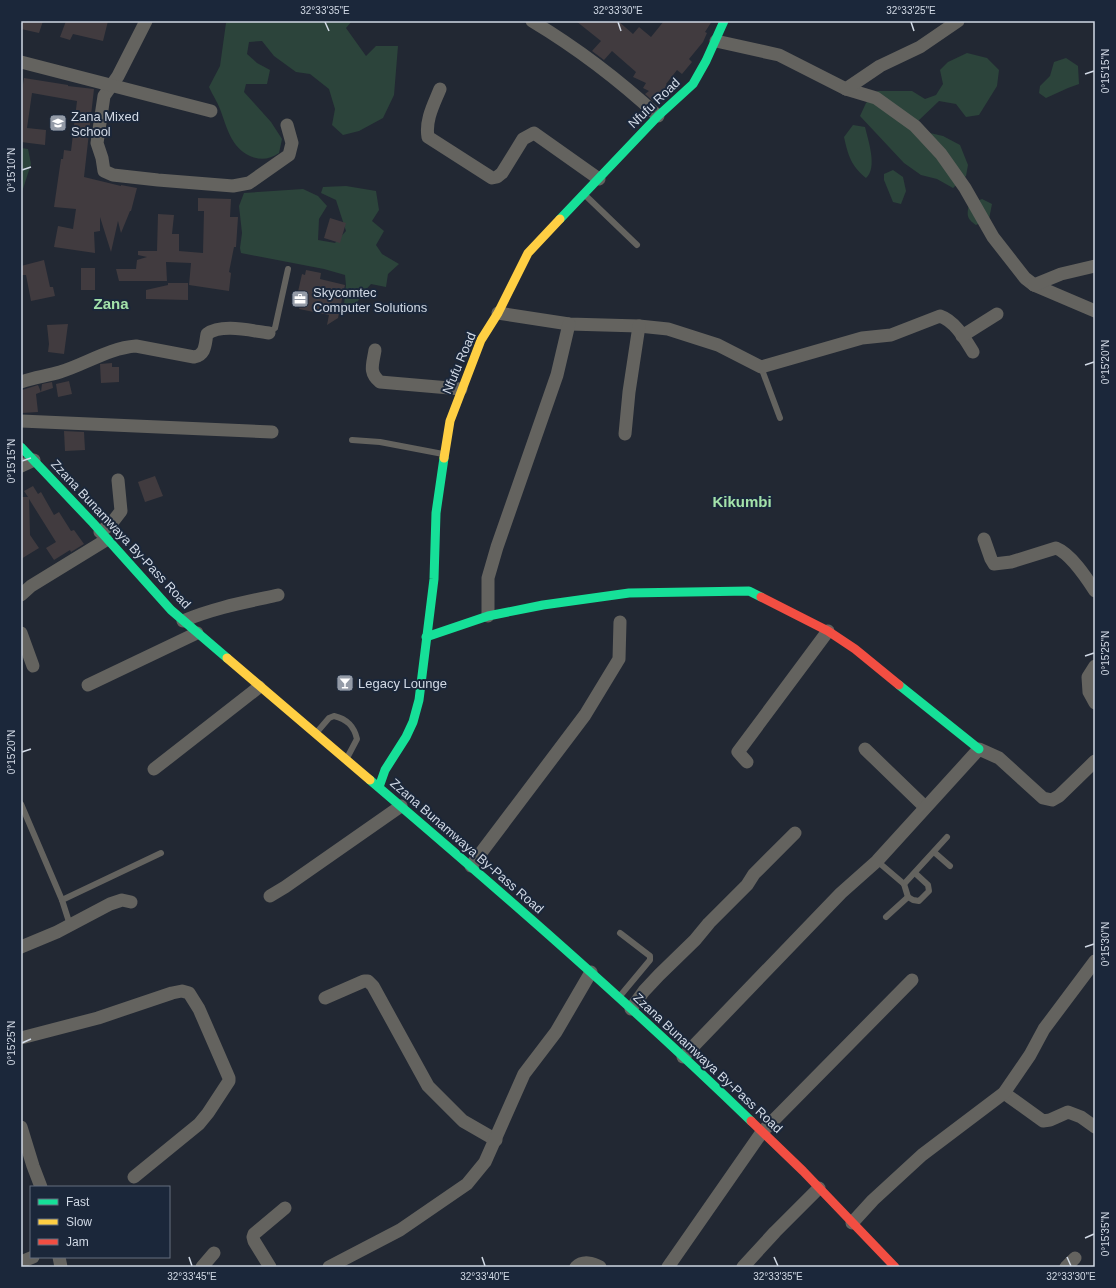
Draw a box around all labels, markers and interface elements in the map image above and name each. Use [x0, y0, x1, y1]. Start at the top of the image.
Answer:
text: 32°33'35"E [300, 5, 350, 16]
text: 32°33'30"E [593, 5, 643, 16]
text: 32°33'25"E [886, 5, 936, 16]
text: 0°15'15"N [1100, 49, 1111, 93]
street label: Nfufu Road [625, 75, 683, 131]
place label: Zana Mixed School [71, 109, 139, 139]
school or university icon: Zana Mixed School [48, 113, 68, 133]
text: 0°15'10"N [6, 148, 17, 192]
place label: Skycomtec Computer Solutions [313, 285, 428, 315]
office icon: Skycomtec Computer Solutions [290, 289, 310, 309]
district label: Zana [93, 295, 129, 312]
street label: Nfufu Road [439, 330, 479, 396]
text: 0°15'20"N [1100, 340, 1111, 384]
text: 0°15'15"N [6, 439, 17, 483]
street label: Zzana Bunamwaya By-Pass Road [48, 456, 194, 612]
district label: Kikumbi [712, 493, 772, 510]
text: 0°15'25"N [1100, 631, 1111, 675]
bar icon: Legacy Lounge [335, 673, 355, 693]
place label: Legacy Lounge [358, 676, 447, 691]
text: 0°15'20"N [6, 730, 17, 774]
street label: Zzana Bunamwaya By-Pass Road [387, 775, 547, 917]
text: 0°15'30"N [1100, 922, 1111, 966]
street label: Zzana Bunamwaya By-Pass Road [630, 990, 786, 1136]
text: 0°15'25"N [6, 1021, 17, 1065]
legend [30, 1186, 170, 1258]
text: Fast [66, 1195, 90, 1209]
text: 0°15'35"N [1100, 1212, 1111, 1256]
text: Slow [66, 1215, 92, 1229]
text: Jam [66, 1235, 89, 1249]
text: 32°33'45"E [167, 1271, 217, 1282]
text: 32°33'40"E [460, 1271, 510, 1282]
text: 32°33'35"E [753, 1271, 803, 1282]
text: 32°33'30"E [1046, 1271, 1096, 1282]

